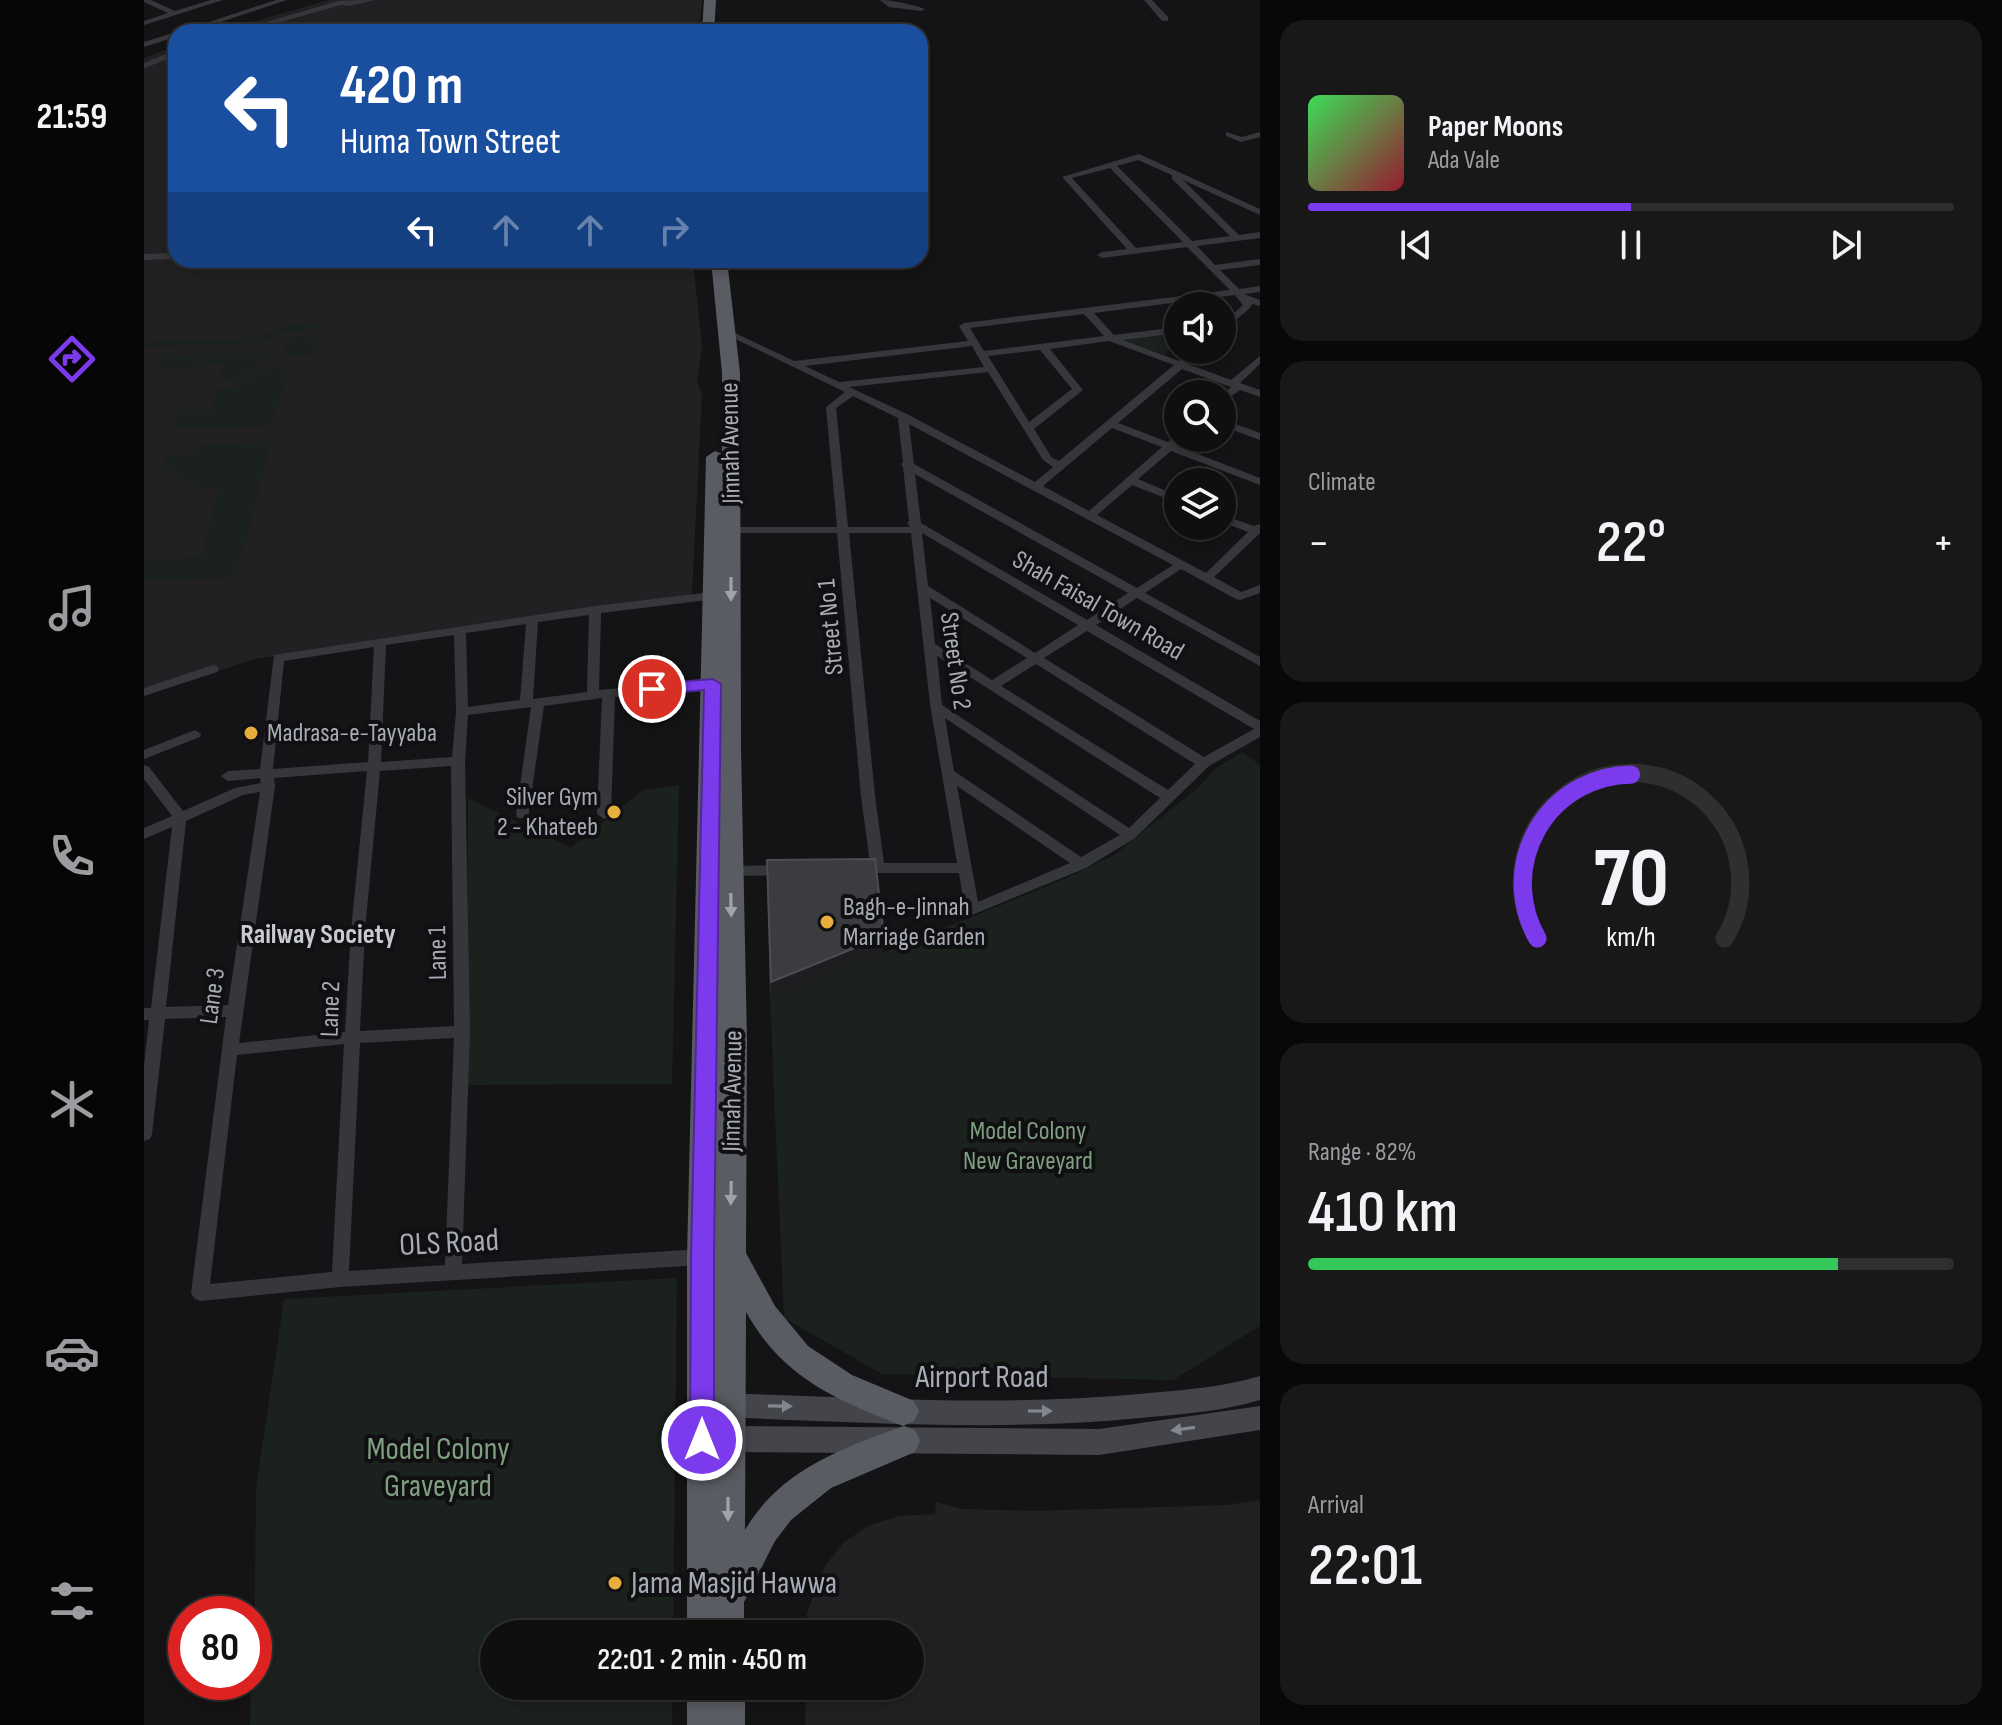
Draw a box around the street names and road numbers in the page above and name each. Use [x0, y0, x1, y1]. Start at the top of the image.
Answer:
street label: Jinnah Avenue [714, 382, 748, 505]
street label: Shah Faisal Town Road [1007, 544, 1189, 668]
street label: Street No 1 [811, 578, 851, 676]
street label: Street No 2 [933, 610, 977, 712]
street label: Lane 1 [422, 926, 454, 980]
street label: Lane 3 [194, 966, 232, 1026]
street label: Lane 2 [315, 980, 347, 1038]
street label: Jinnah Avenue [716, 1030, 750, 1153]
street label: OLS Road [398, 1221, 500, 1265]
street label: Airport Road [914, 1358, 1049, 1397]

